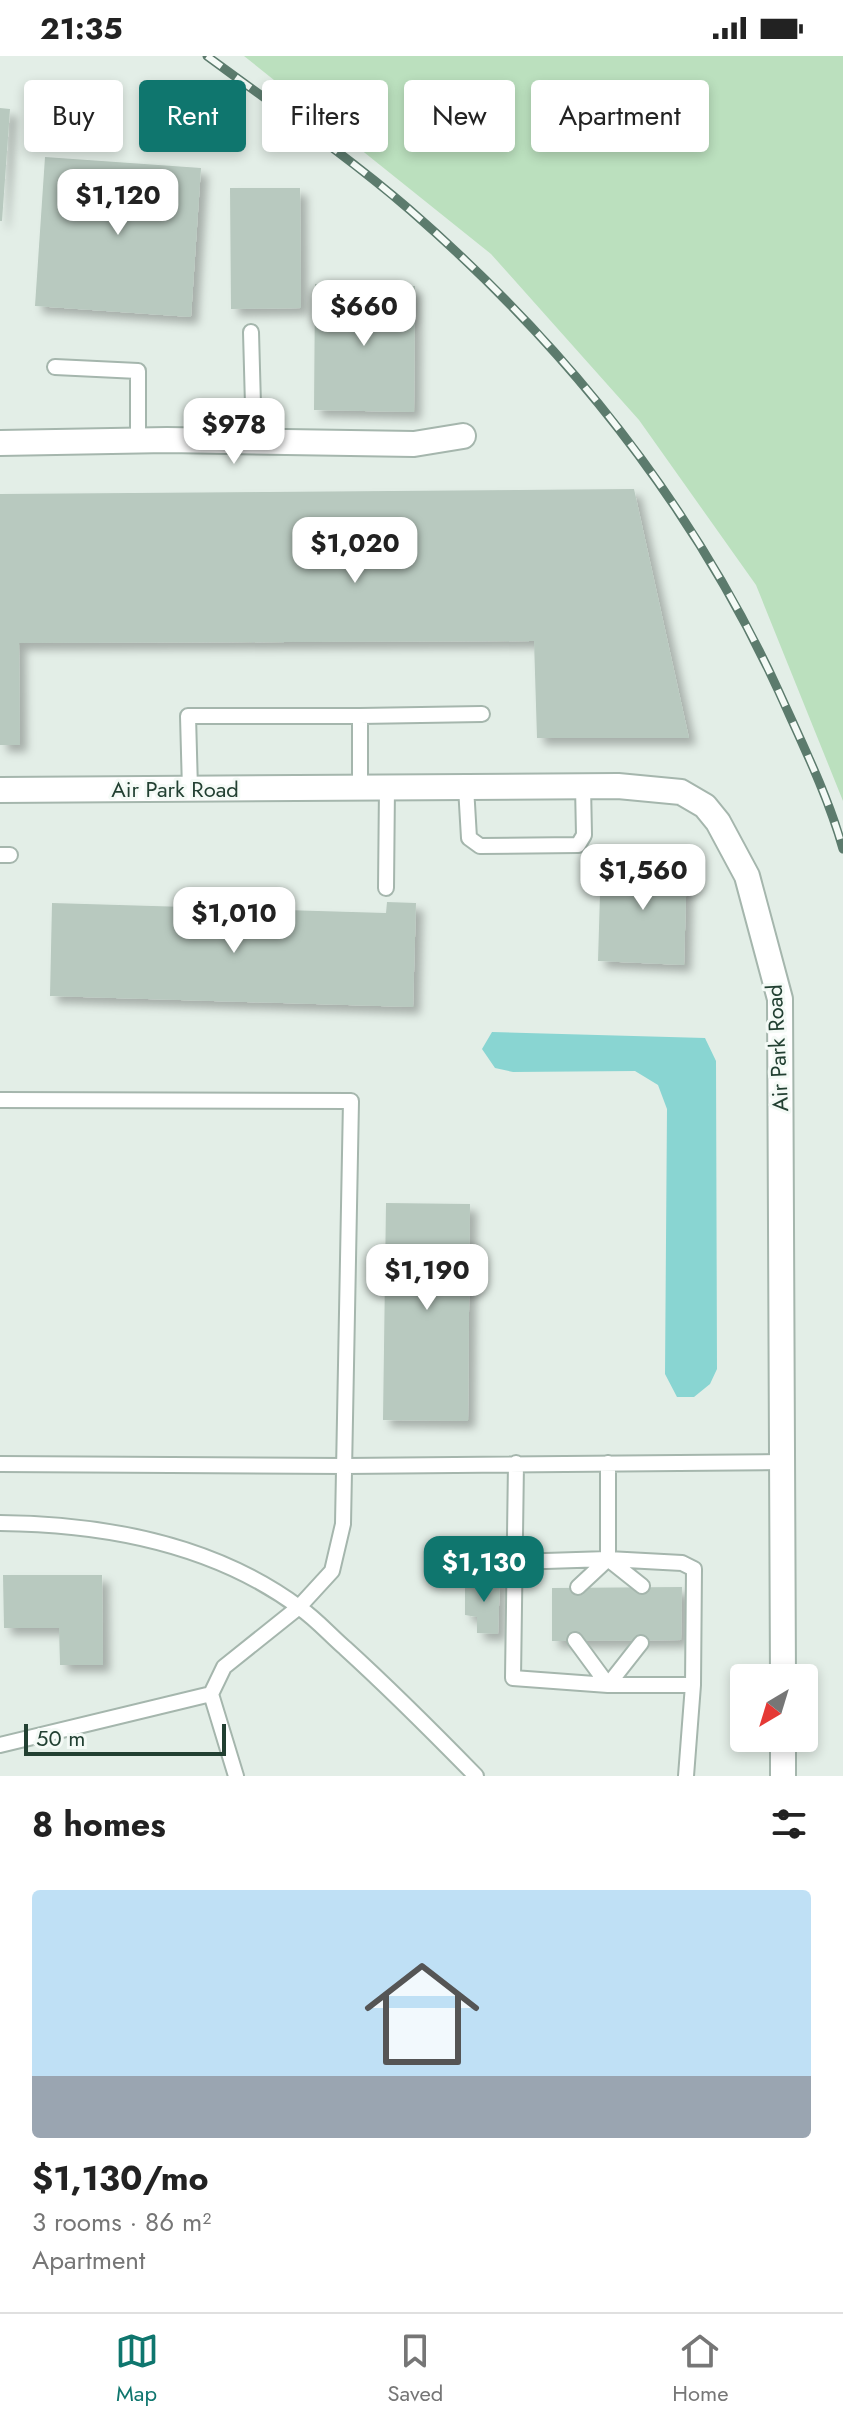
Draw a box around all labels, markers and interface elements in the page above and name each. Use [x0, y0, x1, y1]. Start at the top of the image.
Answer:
text: 21:35 [40, 7, 123, 50]
chip: Buy [24, 80, 123, 152]
chip: Rent [139, 80, 246, 152]
chip: Filters [262, 80, 388, 152]
chip: New [404, 80, 515, 152]
chip: Apartment [531, 80, 709, 152]
pin: $1,120 [53, 169, 183, 237]
text: $1,120 [75, 176, 161, 214]
pin: $660 [317, 280, 411, 348]
text: $660 [330, 287, 398, 325]
pin: $978 [187, 398, 281, 466]
text: $978 [202, 405, 266, 443]
pin: $1,020 [290, 517, 420, 585]
text: $1,020 [310, 524, 400, 562]
street label: Air Park Road [111, 773, 239, 805]
pin: $1,560 [578, 844, 708, 912]
text: $1,560 [598, 851, 688, 889]
pin: $1,010 [169, 887, 299, 955]
text: $1,010 [191, 894, 277, 932]
street label: Air Park Road [758, 983, 796, 1113]
pin: $1,190 [362, 1244, 492, 1312]
text: $1,190 [384, 1251, 470, 1289]
pin: $1,130 [419, 1536, 549, 1604]
text: $1,130 [442, 1543, 526, 1581]
north arrow [730, 1664, 818, 1752]
map controls [730, 1664, 818, 1752]
scale bar [24, 1720, 226, 1756]
text: 50 m [36, 1722, 85, 1754]
text: 8 homes [32, 1800, 166, 1849]
icon: filters [767, 1802, 811, 1846]
icon: home [350, 1942, 494, 2086]
text: $1,130/mo [32, 2154, 209, 2203]
text: 3 rooms · 86 m² [32, 2203, 211, 2241]
text: Apartment [32, 2241, 145, 2279]
tab: Map [115, 2329, 159, 2409]
tab: Saved [388, 2329, 443, 2409]
tab: Home [672, 2329, 728, 2409]

